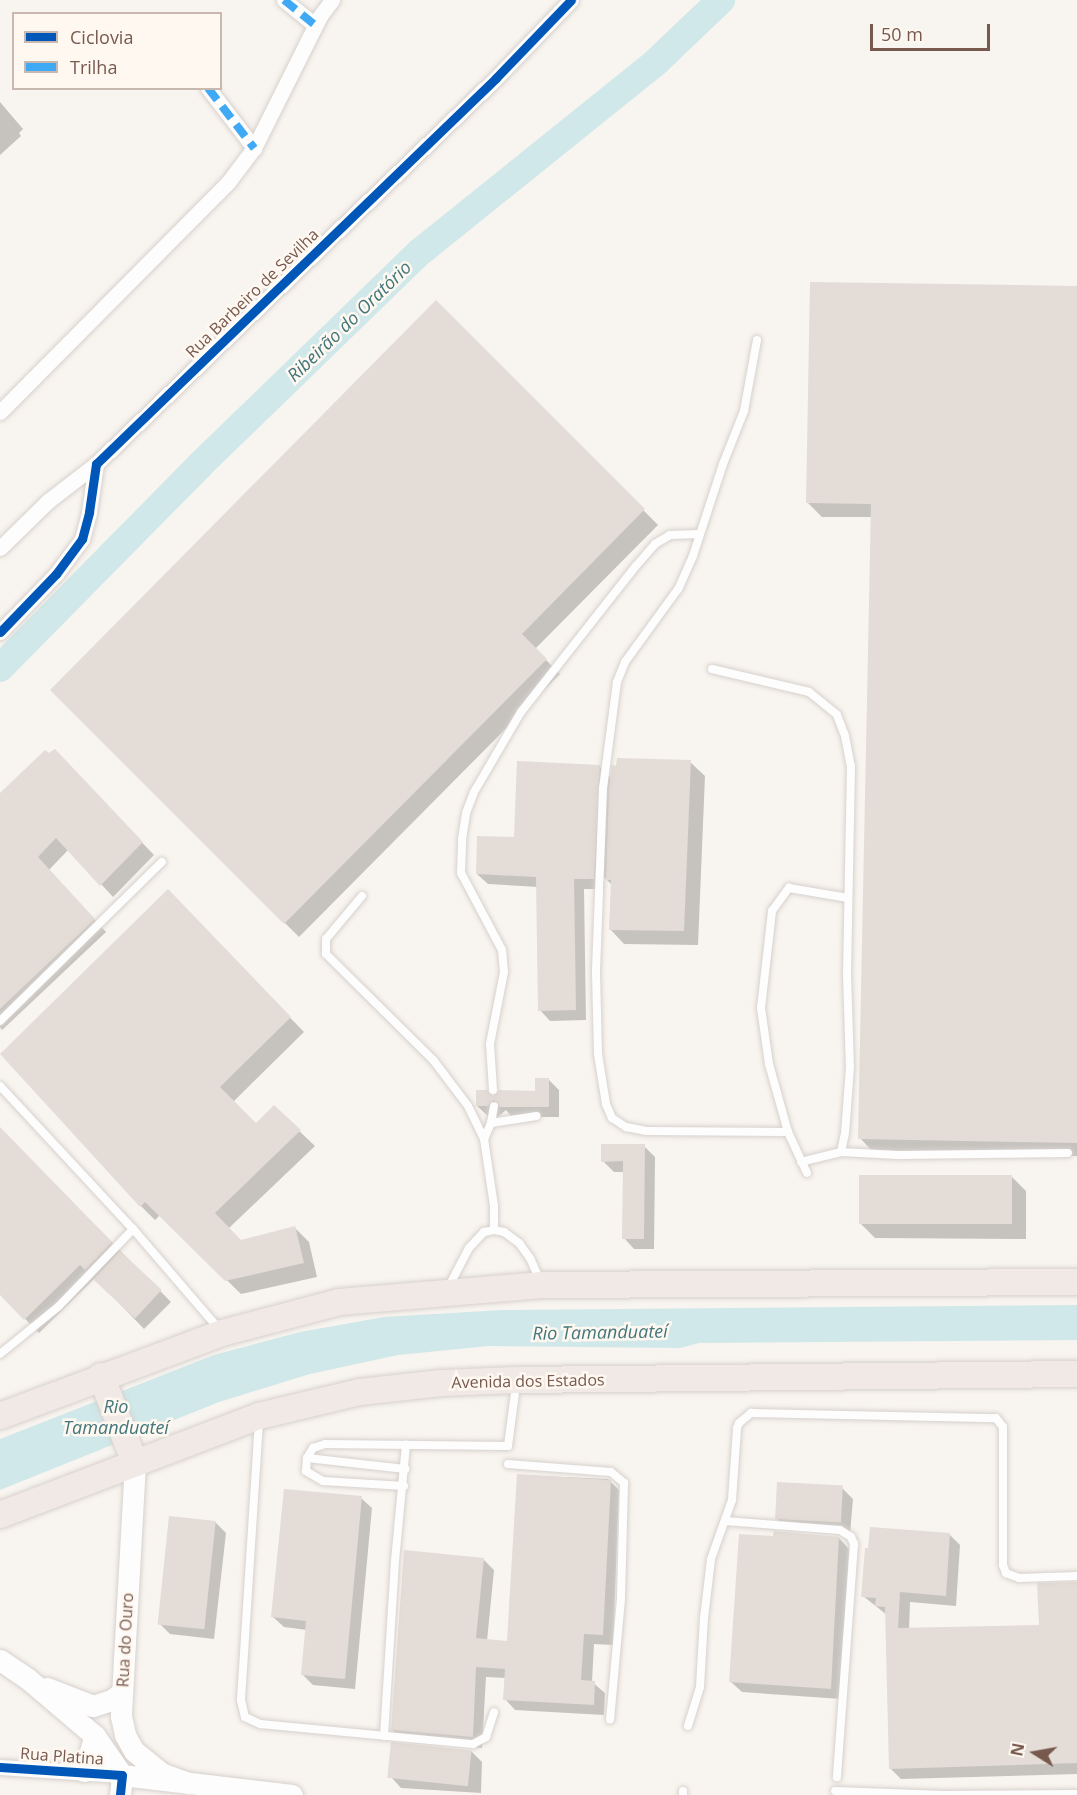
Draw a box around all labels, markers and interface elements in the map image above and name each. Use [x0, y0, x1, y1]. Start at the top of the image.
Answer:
legend [12, 12, 222, 90]
scale bar [873, 12, 993, 50]
text: 50 m [881, 22, 923, 46]
text: Ciclovia [70, 25, 133, 49]
text: Trilha [70, 55, 117, 79]
street label: Rua Barbeiro de Sevilha [182, 225, 322, 361]
water label: Ribeirão do Oratório [282, 256, 416, 386]
water label: Rio Tamanduateí [532, 1320, 668, 1344]
street label: Avenida dos Estados [451, 1370, 605, 1392]
water label: Rio Tamanduateí [63, 1396, 169, 1438]
street label: Rua do Ouro [113, 1592, 137, 1688]
north arrow [1005, 1723, 1065, 1783]
text: N [1005, 1741, 1029, 1758]
street label: Rua Platina [20, 1744, 104, 1768]

